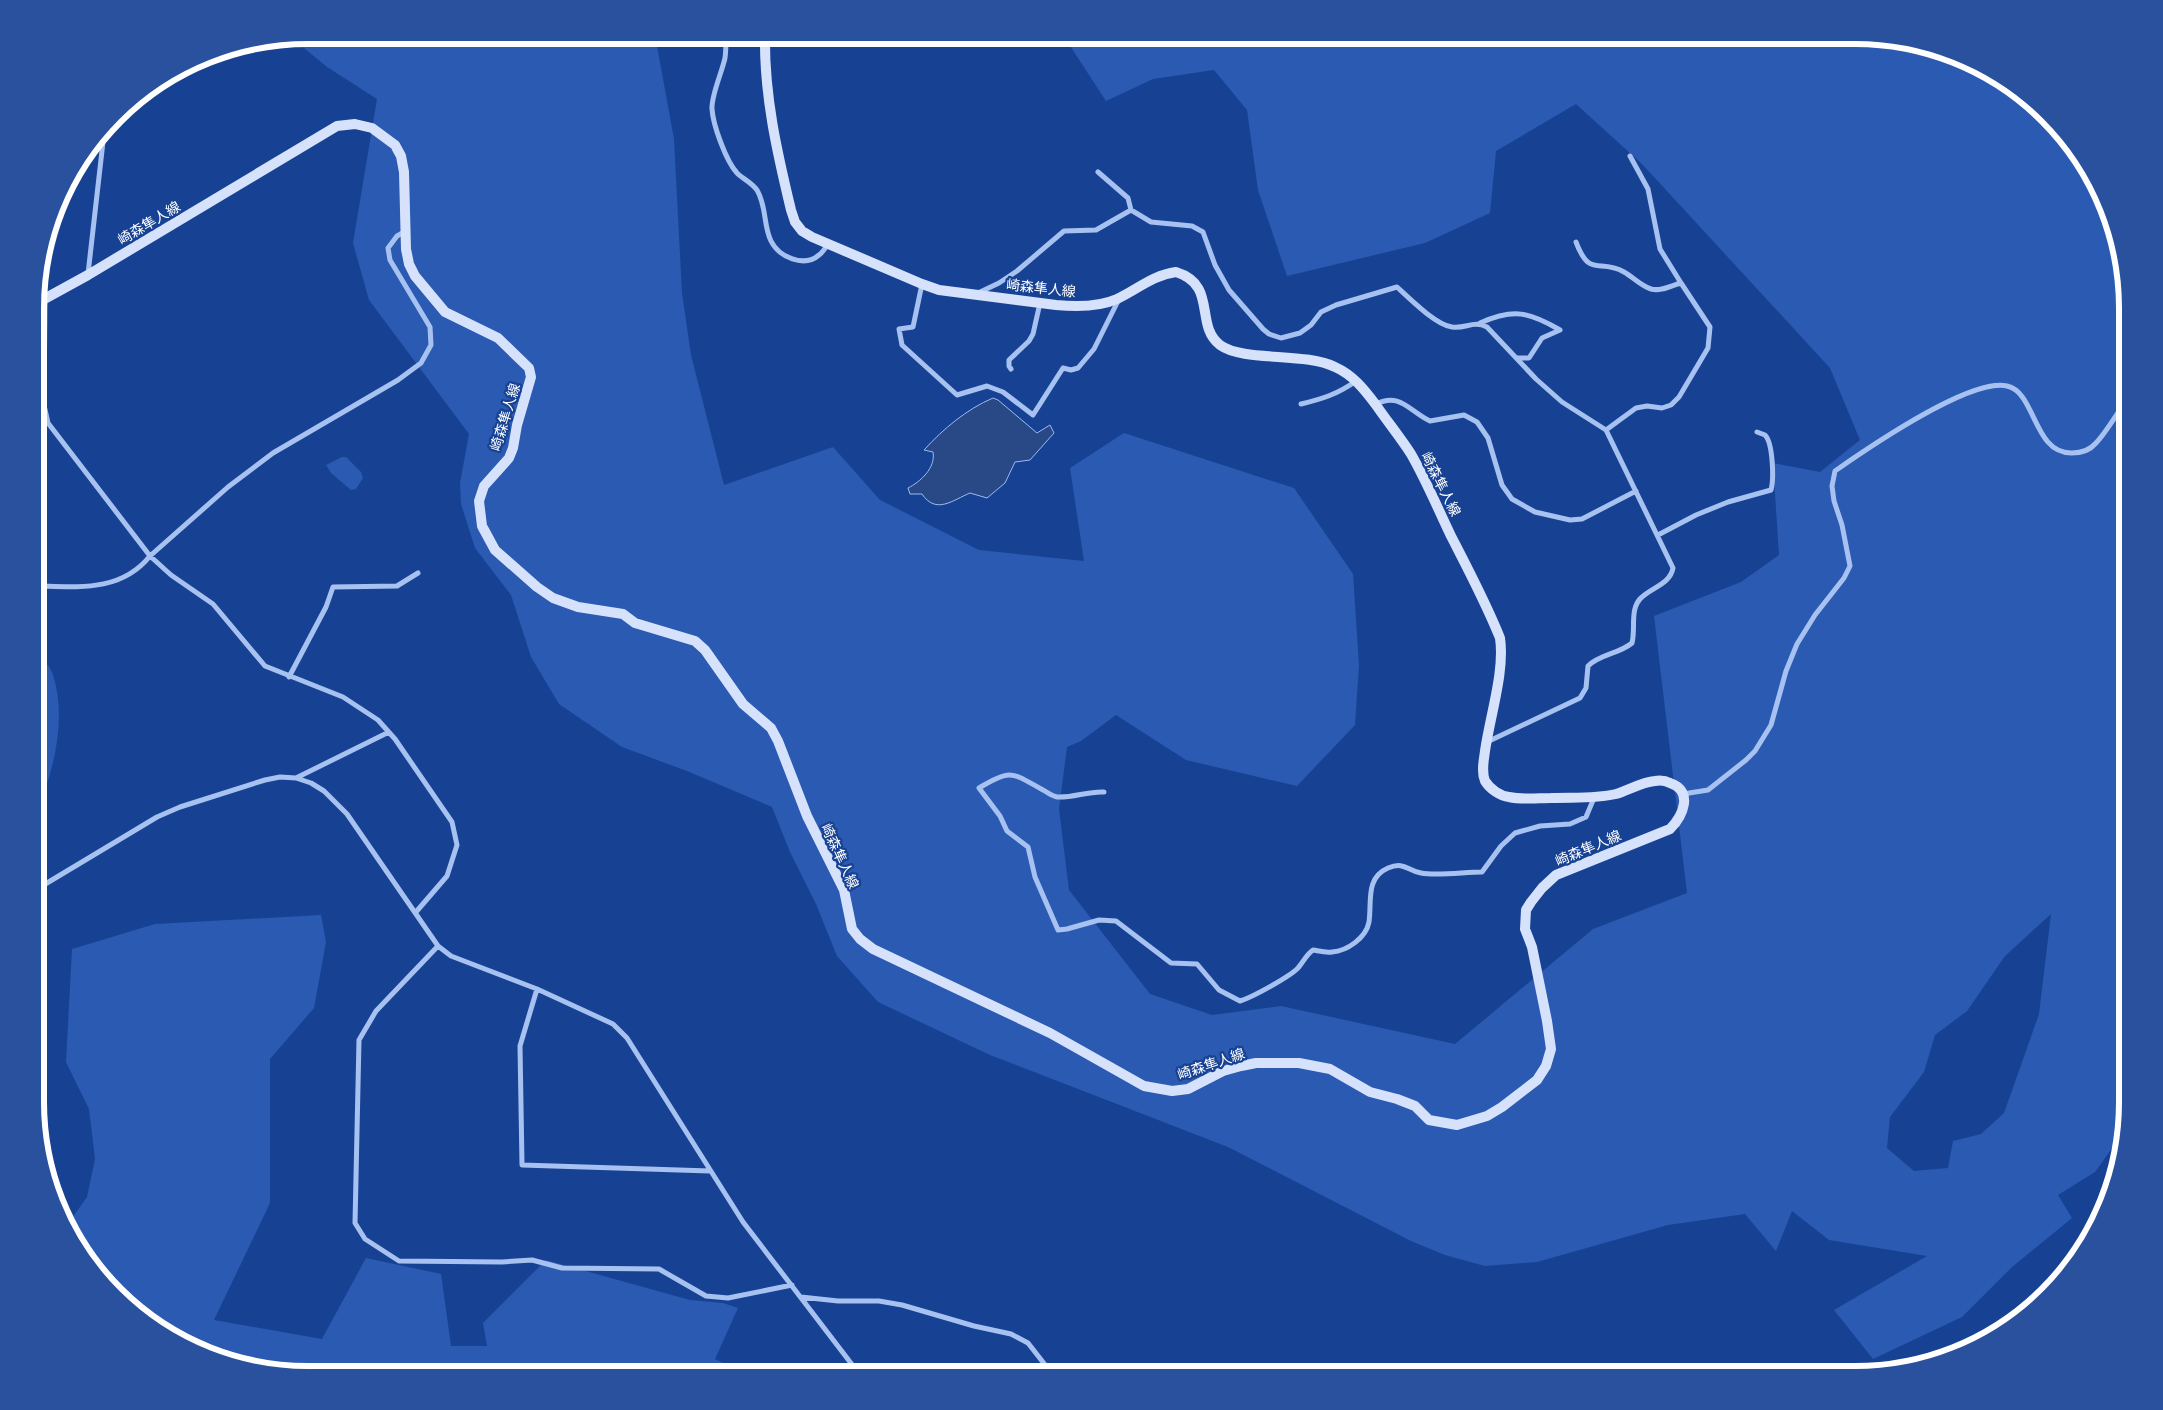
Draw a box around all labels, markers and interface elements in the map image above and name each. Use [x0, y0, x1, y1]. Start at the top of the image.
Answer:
street label: 崎森隼人線 [115, 198, 183, 248]
street label: 崎森隼人線 [1005, 276, 1077, 300]
street label: 崎森隼人線 [487, 381, 523, 453]
street label: 崎森隼人線 [1418, 449, 1464, 519]
street label: 崎森隼人線 [818, 821, 862, 891]
street label: 崎森隼人線 [1553, 827, 1623, 869]
street label: 崎森隼人線 [1175, 1045, 1247, 1083]

